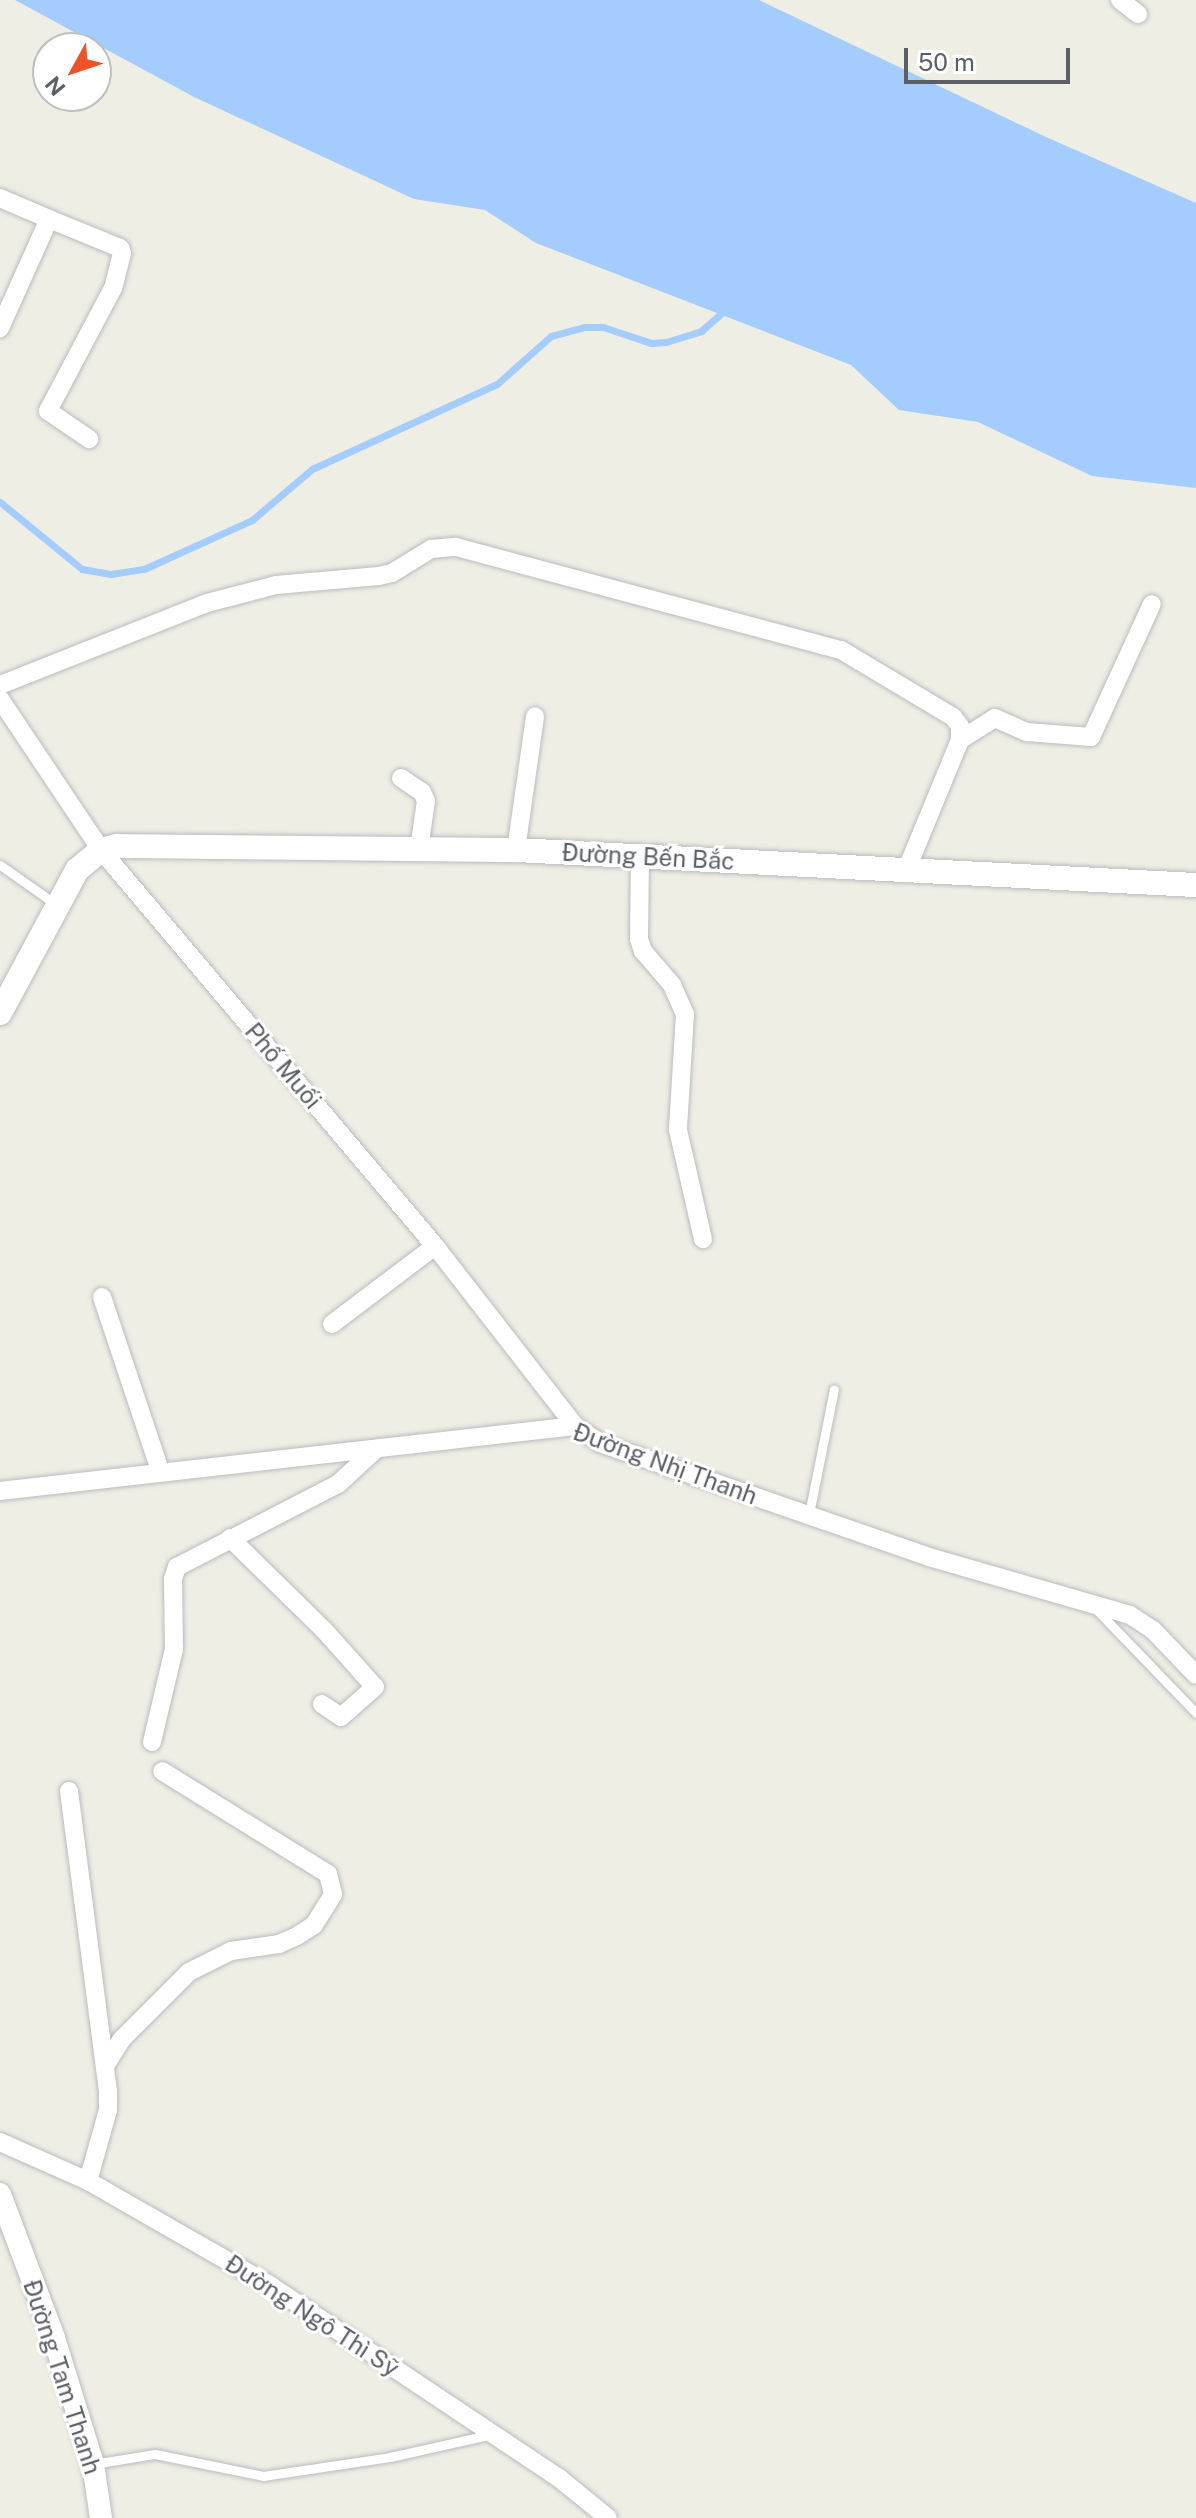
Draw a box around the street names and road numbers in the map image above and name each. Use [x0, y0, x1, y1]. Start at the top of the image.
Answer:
street label: Đường Bến Bắc [561, 838, 735, 876]
street label: Phố Muối [239, 1017, 327, 1115]
street label: Đường Nhị Thanh [569, 1417, 761, 1511]
street label: Đường Ngô Thì Sỹ [220, 2249, 404, 2383]
street label: Đường Tam Thanh [17, 2276, 107, 2478]

